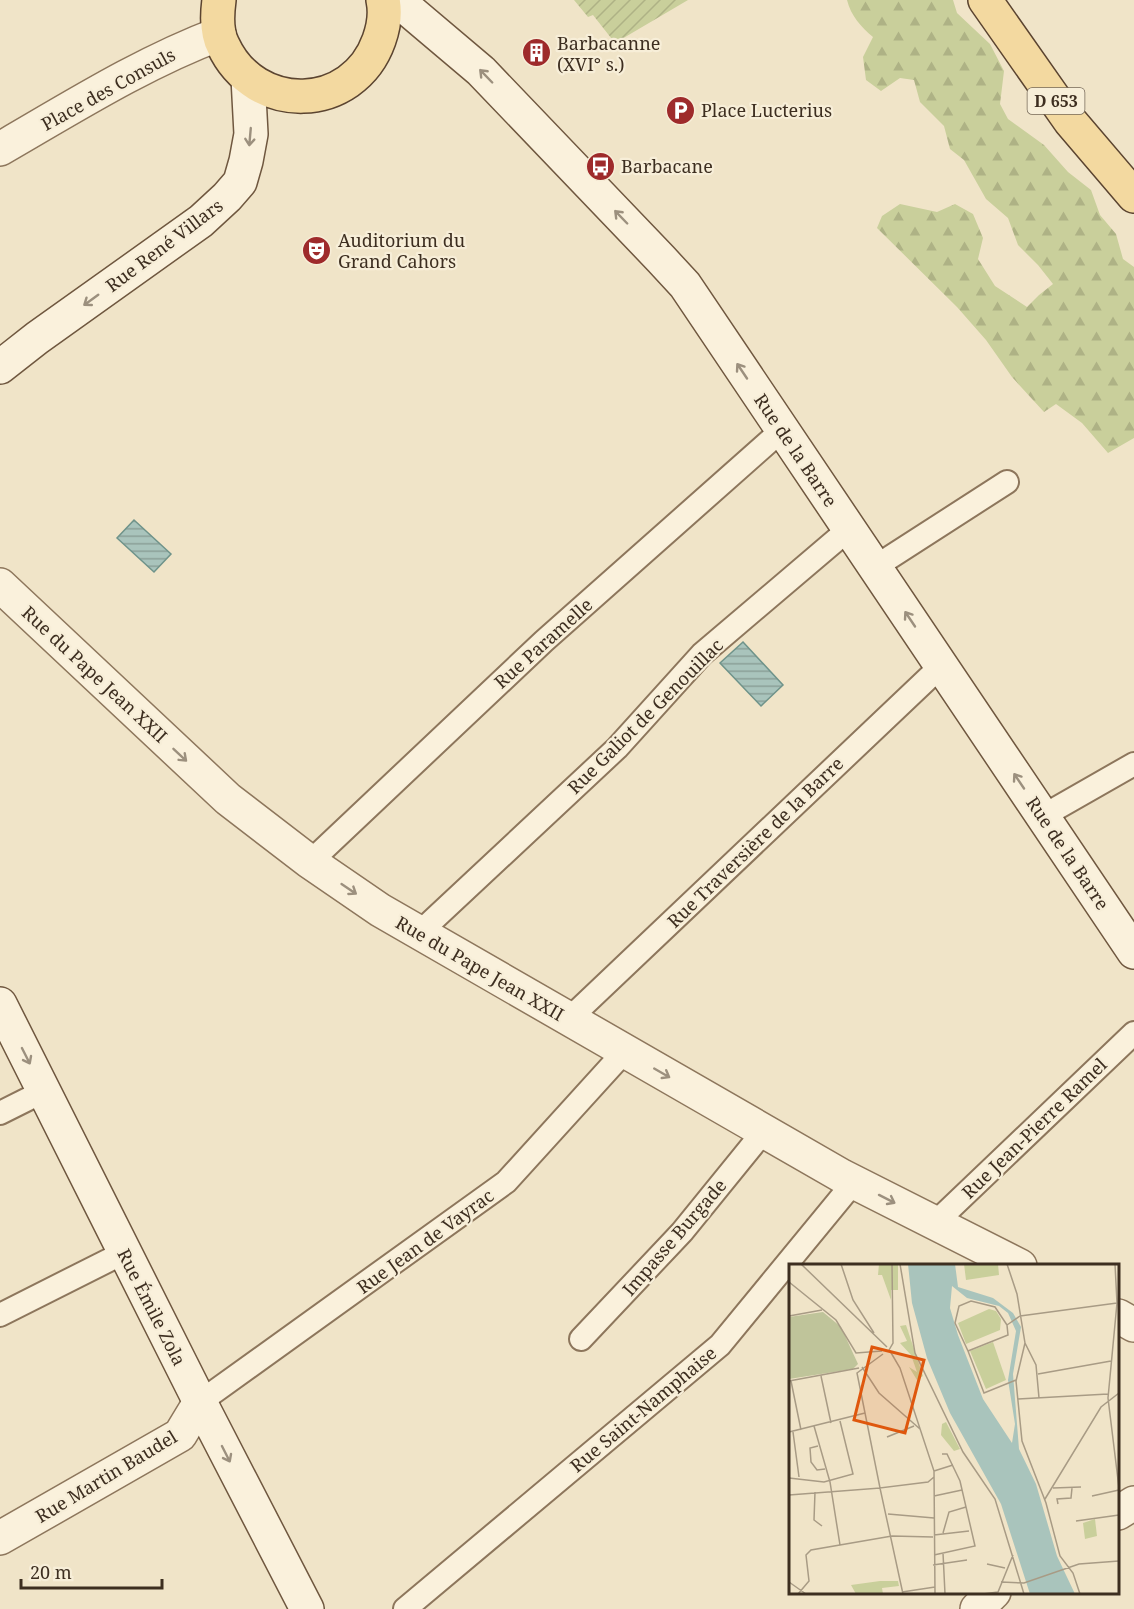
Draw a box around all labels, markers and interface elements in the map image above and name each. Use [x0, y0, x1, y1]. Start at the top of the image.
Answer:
place label: Barbacanne (XVI° s.) [557, 31, 660, 76]
building icon: Barbacanne (XVI° s.) [520, 37, 552, 69]
street label: Place des Consuls [37, 42, 179, 136]
one-way arrow [478, 69, 493, 84]
road number: D 653 [1028, 88, 1084, 114]
parking icon: Place Lucterius [664, 94, 696, 126]
place label: Place Lucterius [701, 98, 832, 122]
one-way arrow [244, 126, 255, 146]
bus stop icon: Barbacane [584, 150, 616, 182]
place label: Barbacane [621, 154, 713, 178]
street label: Rue René Villars [101, 193, 227, 297]
one-way arrow [613, 209, 628, 224]
place label: Auditorium du Grand Cahors [338, 228, 466, 273]
theatre icon: Auditorium du Grand Cahors [301, 234, 333, 266]
one-way arrow [84, 294, 100, 306]
one-way arrow [736, 362, 749, 379]
street label: Rue de la Barre [749, 389, 843, 511]
street label: Rue Paramelle [489, 593, 597, 693]
street label: Rue du Pape Jean XXII [17, 600, 173, 748]
one-way arrow [904, 612, 916, 628]
street label: Rue Galiot de Genouillac [562, 633, 728, 799]
one-way arrow [173, 747, 188, 762]
street label: Rue Traversière de la Barre [662, 751, 848, 933]
one-way arrow [1013, 774, 1025, 790]
street label: Rue de la Barre [1021, 792, 1115, 914]
one-way arrow [340, 883, 357, 895]
street label: Rue du Pape Jean XXII [391, 910, 569, 1026]
one-way arrow [21, 1047, 32, 1065]
street label: Rue Jean-Pierre Ramel [956, 1052, 1112, 1204]
one-way arrow [653, 1067, 670, 1079]
street label: Impasse Burgade [617, 1173, 731, 1301]
street label: Rue Jean de Vayrac [352, 1183, 498, 1299]
one-way arrow [878, 1193, 895, 1205]
street label: Rue Émile Zola [112, 1244, 192, 1370]
inset map [789, 1264, 1119, 1594]
street label: Rue Saint-Namphaise [565, 1341, 721, 1477]
street label: Rue Martin Baudel [31, 1424, 182, 1528]
one-way arrow [221, 1445, 233, 1463]
scale bar [21, 1552, 162, 1590]
text: 20 m [30, 1560, 72, 1584]

